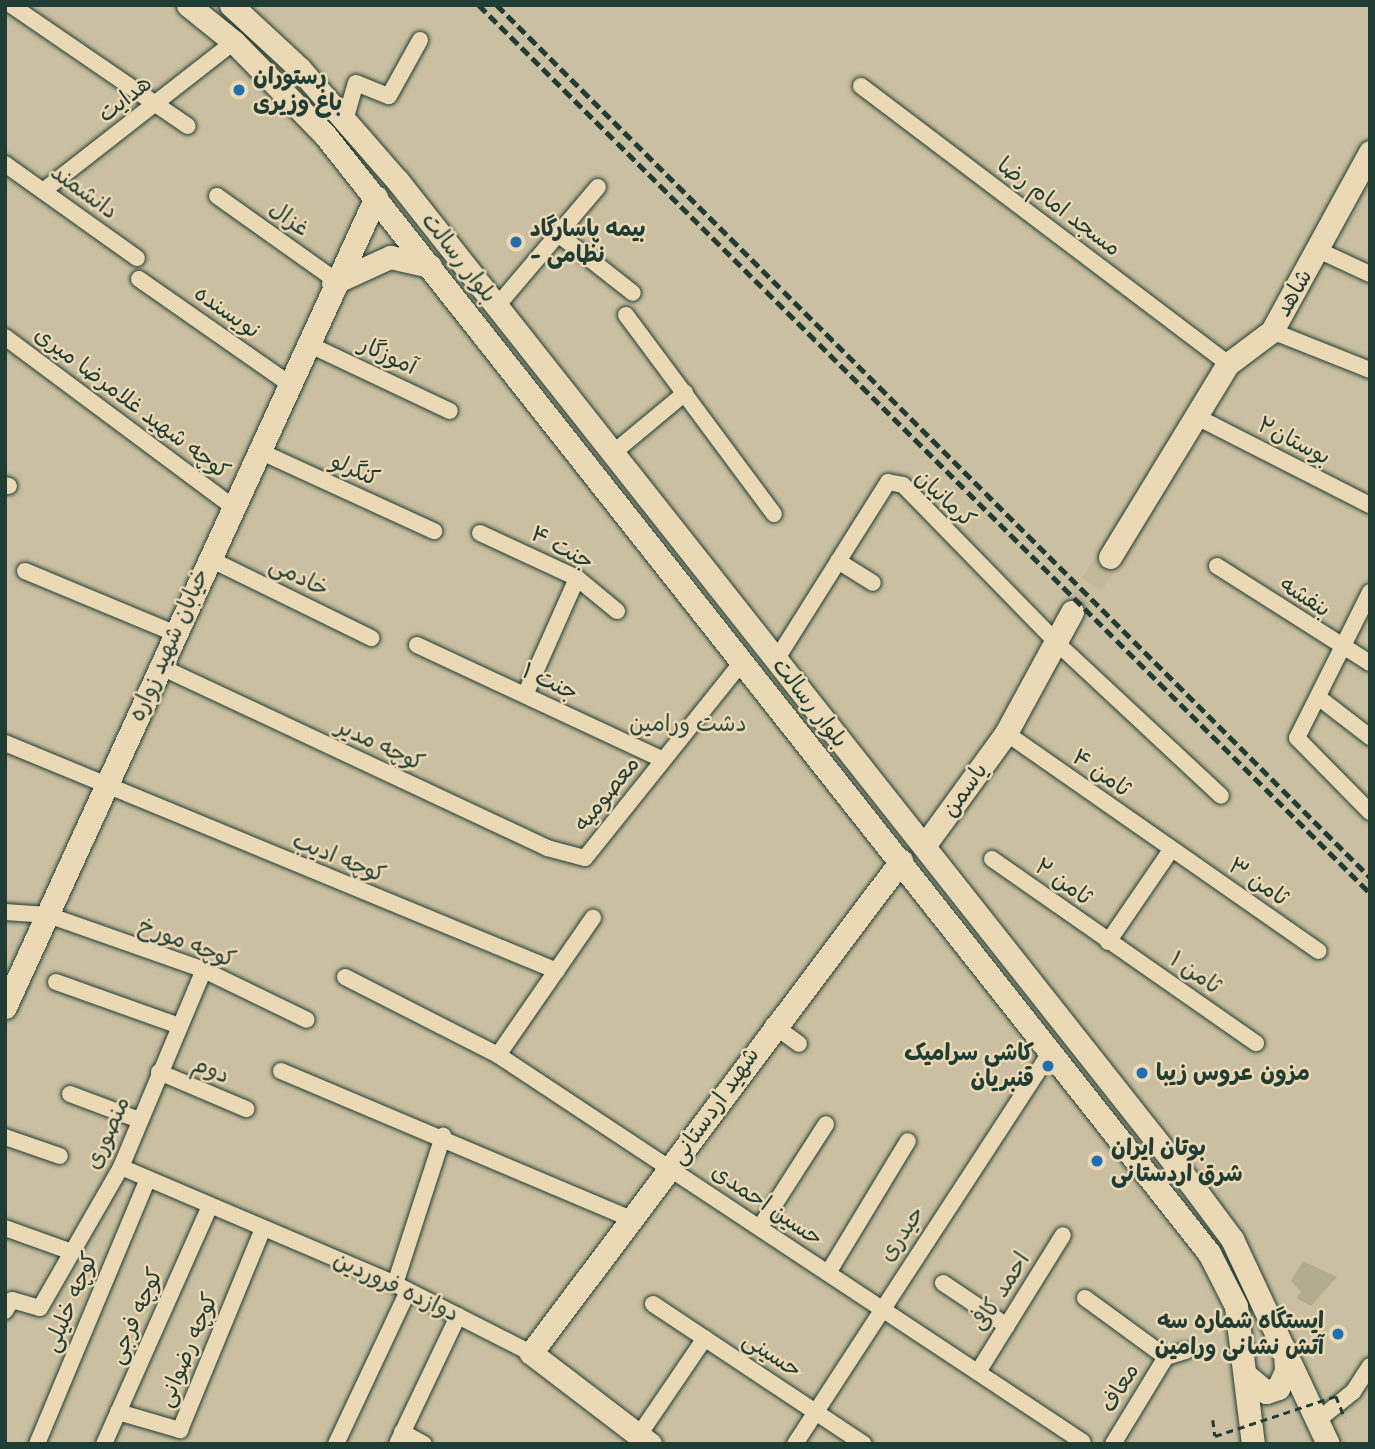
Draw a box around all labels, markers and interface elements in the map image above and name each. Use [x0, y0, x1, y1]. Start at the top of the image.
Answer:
place label: رستوران باغ وزیری [253, 63, 342, 117]
street label: هدایت [93, 69, 157, 129]
marker: رستوران باغ وزیری [231, 82, 247, 98]
street label: مسجد امام رضا [992, 151, 1126, 263]
street label: دانشمند [45, 158, 123, 226]
street label: غزال [263, 195, 315, 243]
street label: بلوار رسالت [415, 208, 503, 308]
place label: بیمه پاسارگاد - نظامی [530, 215, 646, 269]
marker: بیمه پاسارگاد - نظامی [508, 234, 524, 250]
street label: شاهد [1269, 264, 1319, 322]
street label: نویسنده [189, 279, 265, 345]
street label: کوچه شهید غلامرضا میری [29, 321, 235, 485]
street label: آموزگار [355, 331, 421, 381]
street label: بوستان۲ [1253, 411, 1335, 471]
street label: کنگرلو [326, 447, 384, 493]
street label: کرمانیان [909, 464, 981, 534]
street label: جنت ۴ [526, 520, 598, 576]
street label: خادمی [265, 551, 333, 603]
street label: خیابان شهید زواره [123, 564, 215, 726]
street label: بنفشه [1275, 571, 1335, 623]
street label: بلوار رسالت [766, 653, 854, 753]
street label: جنت ۱ [518, 657, 582, 707]
park label: دشت ورامین [629, 710, 747, 738]
street label: کوچه مدیر [331, 713, 429, 777]
street label: ثامن ۴ [1067, 743, 1135, 803]
street label: معصومیه [568, 751, 646, 837]
street label: یاسمن [936, 757, 994, 823]
street label: کوچه ادیب [288, 827, 390, 889]
street label: ثامن ۳ [1223, 852, 1293, 912]
street label: ثامن ۲ [1029, 853, 1097, 911]
street label: کوچه مورخ [135, 912, 239, 974]
street label: ثامن ۱ [1164, 946, 1226, 1000]
place label: کاشی سرامیک قنبریان [904, 1039, 1034, 1093]
street label: شهید اردستانی [664, 1042, 766, 1170]
street label: دوم [188, 1050, 234, 1090]
marker: کاشی سرامیک قنبریان [1040, 1058, 1056, 1074]
place label: مزون عروس زیبا [1156, 1059, 1310, 1087]
marker: مزون عروس زیبا [1134, 1065, 1150, 1081]
street label: منصوری [80, 1092, 136, 1174]
place label: بوتان ایران شرق اردستانی [1111, 1134, 1243, 1188]
marker: بوتان ایران شرق اردستانی [1089, 1153, 1105, 1169]
street label: حسین احمدی [706, 1158, 828, 1252]
street label: حیدری [873, 1201, 931, 1267]
street label: دوازده فروردین [329, 1246, 463, 1328]
street label: احمد کافی [966, 1247, 1036, 1337]
street label: کوچه خلیلی [38, 1248, 104, 1356]
street label: کوچه فرجی [103, 1264, 169, 1368]
street label: کوچه رضوانی [152, 1289, 224, 1411]
place label: ایستگاه شماره سه آتش نشانی ورامین [1155, 1307, 1324, 1361]
street label: حسینی [737, 1326, 807, 1384]
marker: ایستگاه شماره سه آتش نشانی ورامین [1330, 1326, 1346, 1342]
street label: معاف [1095, 1359, 1145, 1417]

